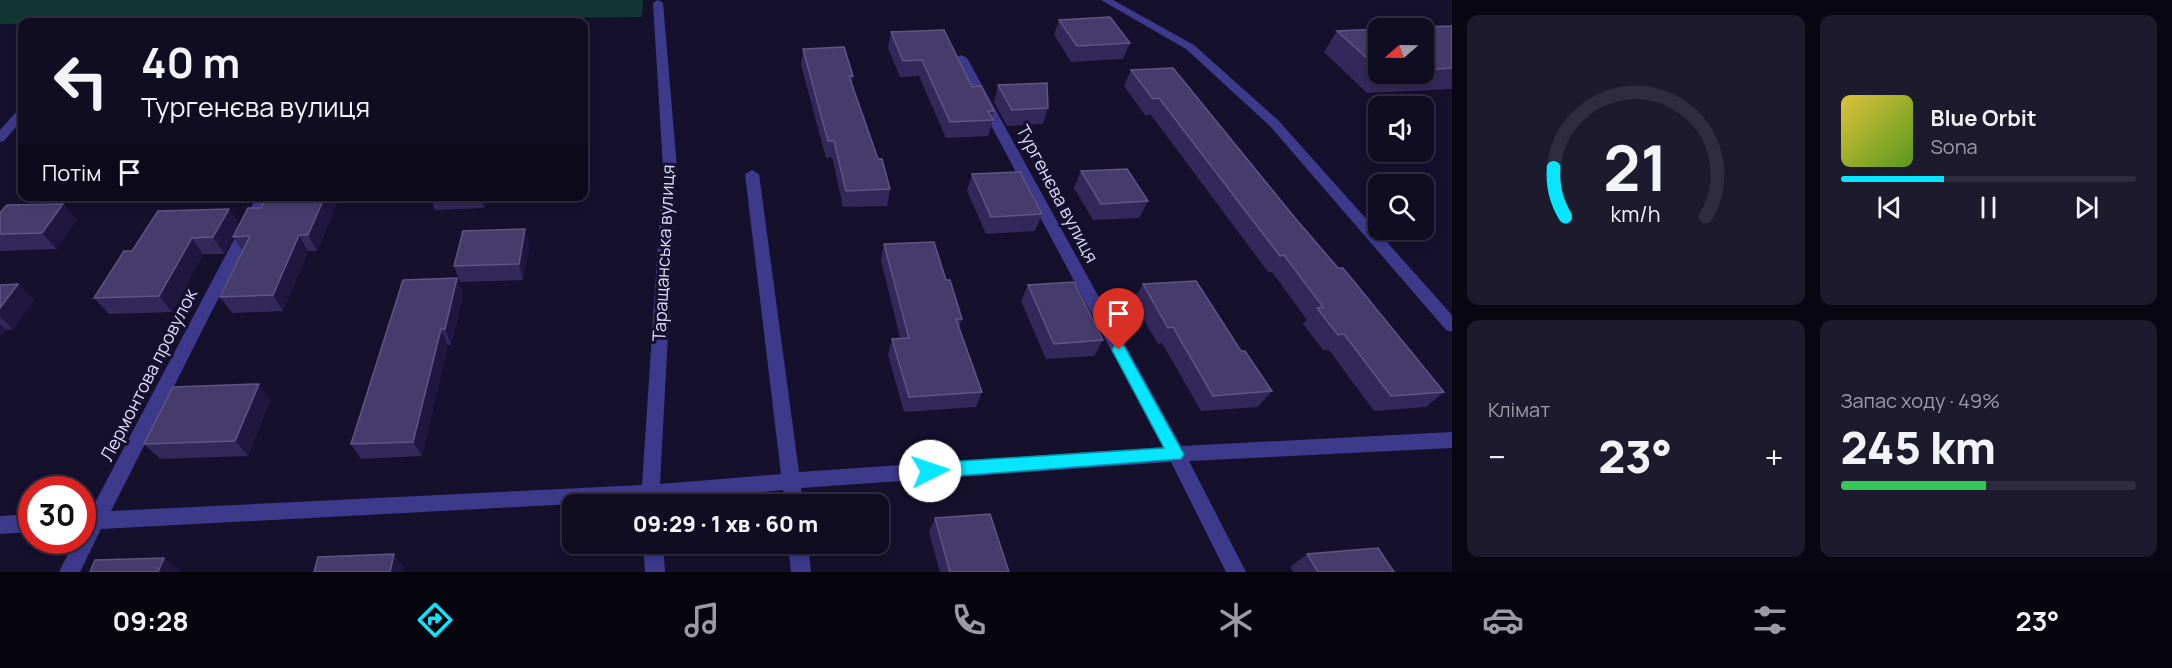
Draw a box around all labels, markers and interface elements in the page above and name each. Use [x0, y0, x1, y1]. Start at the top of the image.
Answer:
north arrow [1368, 18, 1434, 84]
map controls [1368, 18, 1434, 240]
text: 40 m [141, 33, 240, 91]
icon: left [42, 42, 120, 120]
text: Тургенєва вулиця [141, 88, 370, 125]
button: sound [1368, 96, 1434, 162]
text: Blue Orbit [1931, 103, 2036, 133]
street label: Тургенєва вулиця [1011, 120, 1104, 267]
text: 21 [1604, 124, 1668, 210]
text: Sona [1931, 133, 1978, 160]
icon: arrive [113, 156, 146, 189]
text: Потім [42, 158, 101, 188]
street label: Таращанська вулиця [646, 164, 680, 342]
button: search [1368, 174, 1434, 240]
icon: previous [1873, 191, 1906, 224]
icon: pause [1972, 191, 2005, 224]
icon: next [2070, 191, 2103, 224]
text: km/h [1611, 199, 1661, 228]
street label: Лермонтова провулок [94, 283, 203, 465]
pin [1093, 288, 1144, 350]
icon: arrive [1102, 297, 1135, 330]
text: Запас ходу · 49% [1841, 387, 2000, 414]
text: Клімат [1488, 396, 1550, 423]
text: 245 km [1841, 416, 1996, 478]
text: 23° [1598, 425, 1672, 487]
text: − [1488, 434, 1506, 479]
text: + [1764, 434, 1783, 479]
position arrow [898, 439, 962, 503]
speed limit sign: 30 [18, 476, 96, 554]
text: 09:29 · 1 хв · 60 m [633, 509, 818, 539]
icon: directions [414, 599, 456, 641]
icon: music [681, 599, 723, 641]
icon: phone [948, 599, 990, 641]
icon: climate [1215, 599, 1257, 641]
icon: car [1482, 599, 1524, 641]
icon: filters [1749, 599, 1791, 641]
text: 09:28 [112, 602, 189, 639]
text: 23° [2016, 602, 2060, 639]

